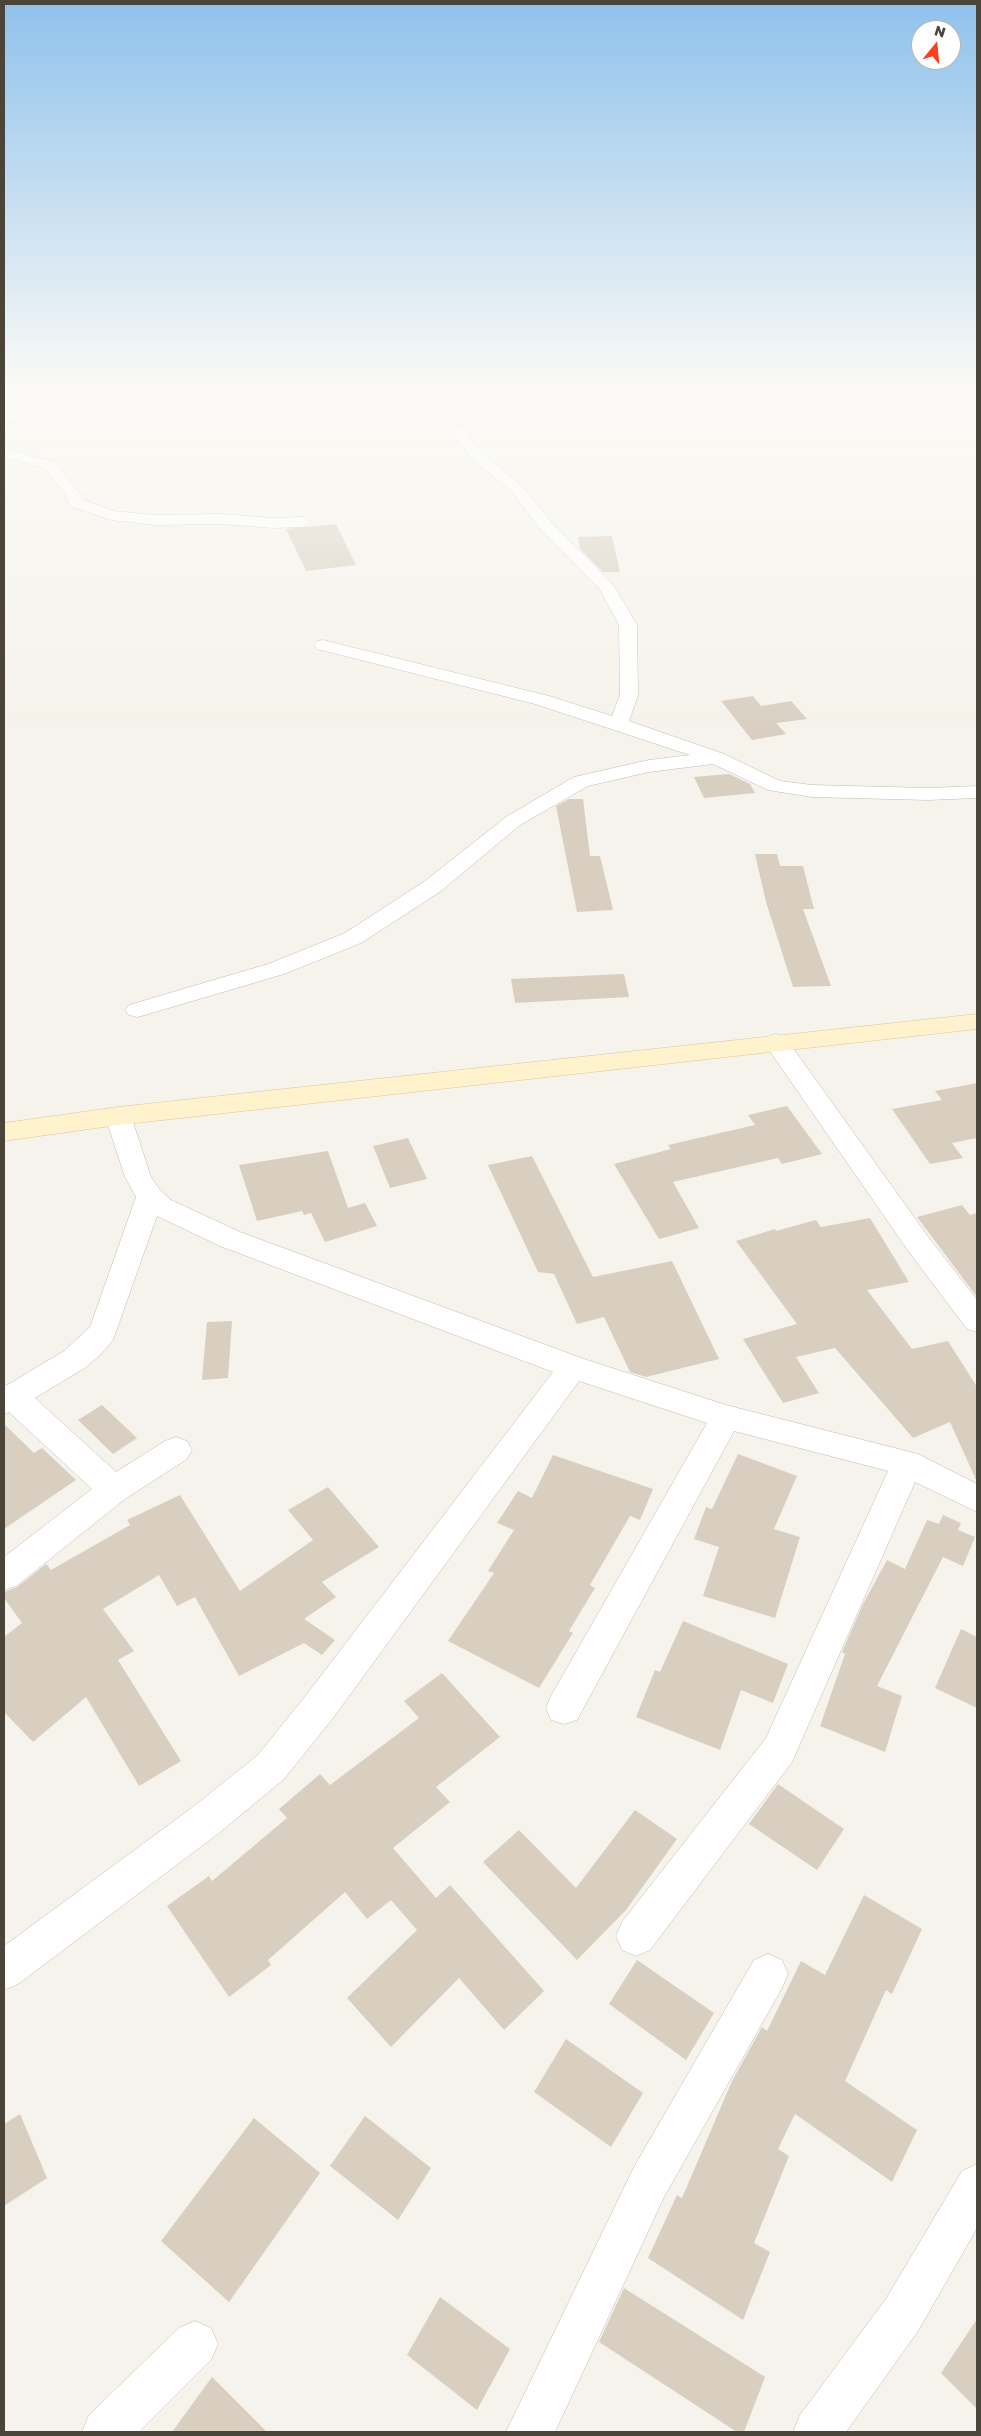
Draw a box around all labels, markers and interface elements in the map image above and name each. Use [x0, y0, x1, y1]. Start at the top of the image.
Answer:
north arrow [911, 20, 961, 70]
text: N [933, 21, 948, 41]

